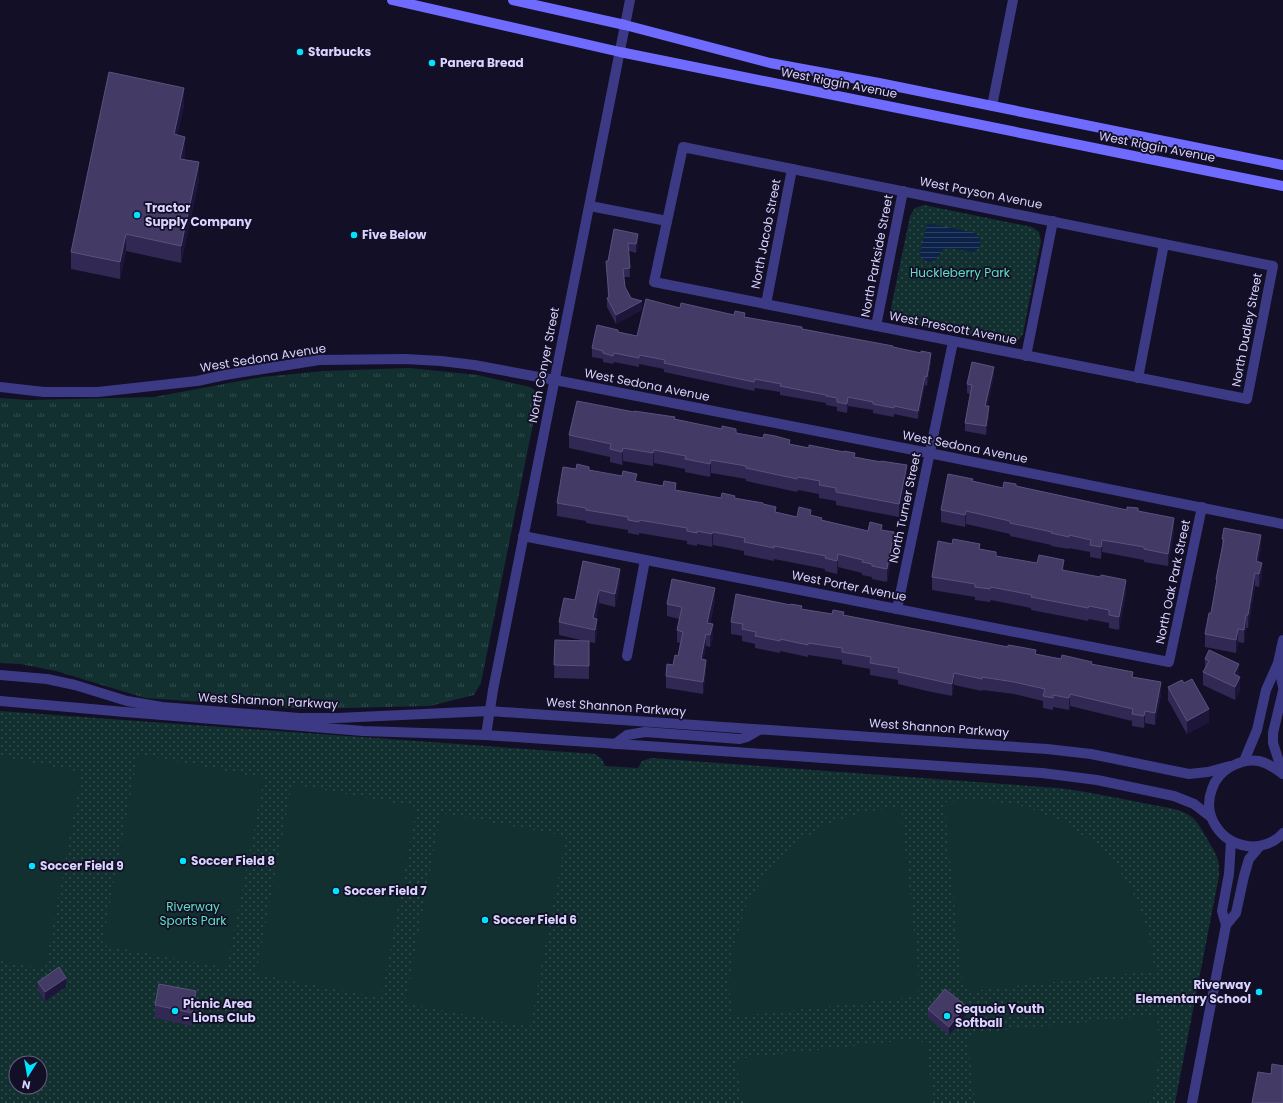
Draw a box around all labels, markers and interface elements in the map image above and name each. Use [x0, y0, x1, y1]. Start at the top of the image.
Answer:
place label: Starbucks [308, 43, 371, 60]
marker: Starbucks [295, 47, 305, 57]
place label: Panera Bread [440, 54, 524, 71]
marker: Panera Bread [427, 58, 437, 68]
street label: West Riggin Avenue [779, 63, 899, 102]
street label: West Riggin Avenue [1097, 127, 1217, 166]
street label: West Payson Avenue [918, 172, 1044, 213]
street label: North Jacob Street [747, 177, 785, 290]
street label: North Parkside Street [856, 193, 897, 319]
place label: Tractor Supply Company [145, 199, 252, 230]
marker: Tractor Supply Company [132, 210, 142, 220]
place label: Five Below [362, 226, 427, 243]
marker: Five Below [349, 230, 359, 240]
park label: Huckleberry Park [910, 264, 1011, 281]
street label: North Dudley Street [1227, 272, 1266, 388]
street label: North Conyer Street [524, 306, 563, 424]
street label: West Prescott Avenue [888, 307, 1019, 348]
street label: West Sedona Avenue [199, 339, 327, 376]
street label: West Sedona Avenue [583, 364, 711, 405]
street label: West Sedona Avenue [901, 426, 1029, 467]
street label: North Turner Street [885, 451, 925, 565]
street label: North Oak Park Street [1151, 518, 1194, 646]
street label: West Porter Avenue [790, 566, 908, 605]
street label: West Shannon Parkway [198, 688, 339, 713]
street label: West Shannon Parkway [546, 693, 687, 720]
street label: West Shannon Parkway [869, 714, 1010, 741]
place label: Soccer Field 8 [191, 852, 275, 869]
marker: Soccer Field 8 [178, 856, 188, 866]
place label: Soccer Field 9 [40, 857, 124, 874]
marker: Soccer Field 9 [27, 861, 37, 871]
place label: Soccer Field 7 [344, 882, 427, 899]
marker: Soccer Field 7 [331, 886, 341, 896]
park label: Riverway Sports Park [160, 898, 227, 929]
place label: Soccer Field 6 [493, 911, 577, 928]
marker: Soccer Field 6 [480, 915, 490, 925]
place label: Riverway Elementary School [1136, 976, 1251, 1007]
marker: Riverway Elementary School [1254, 987, 1264, 997]
place label: Picnic Area - Lions Club [183, 995, 256, 1026]
place label: Sequoia Youth Softball [955, 1000, 1045, 1031]
marker: Picnic Area - Lions Club [170, 1006, 180, 1016]
marker: Sequoia Youth Softball [942, 1011, 952, 1021]
north arrow [8, 1055, 48, 1095]
text: N [21, 1076, 32, 1093]

